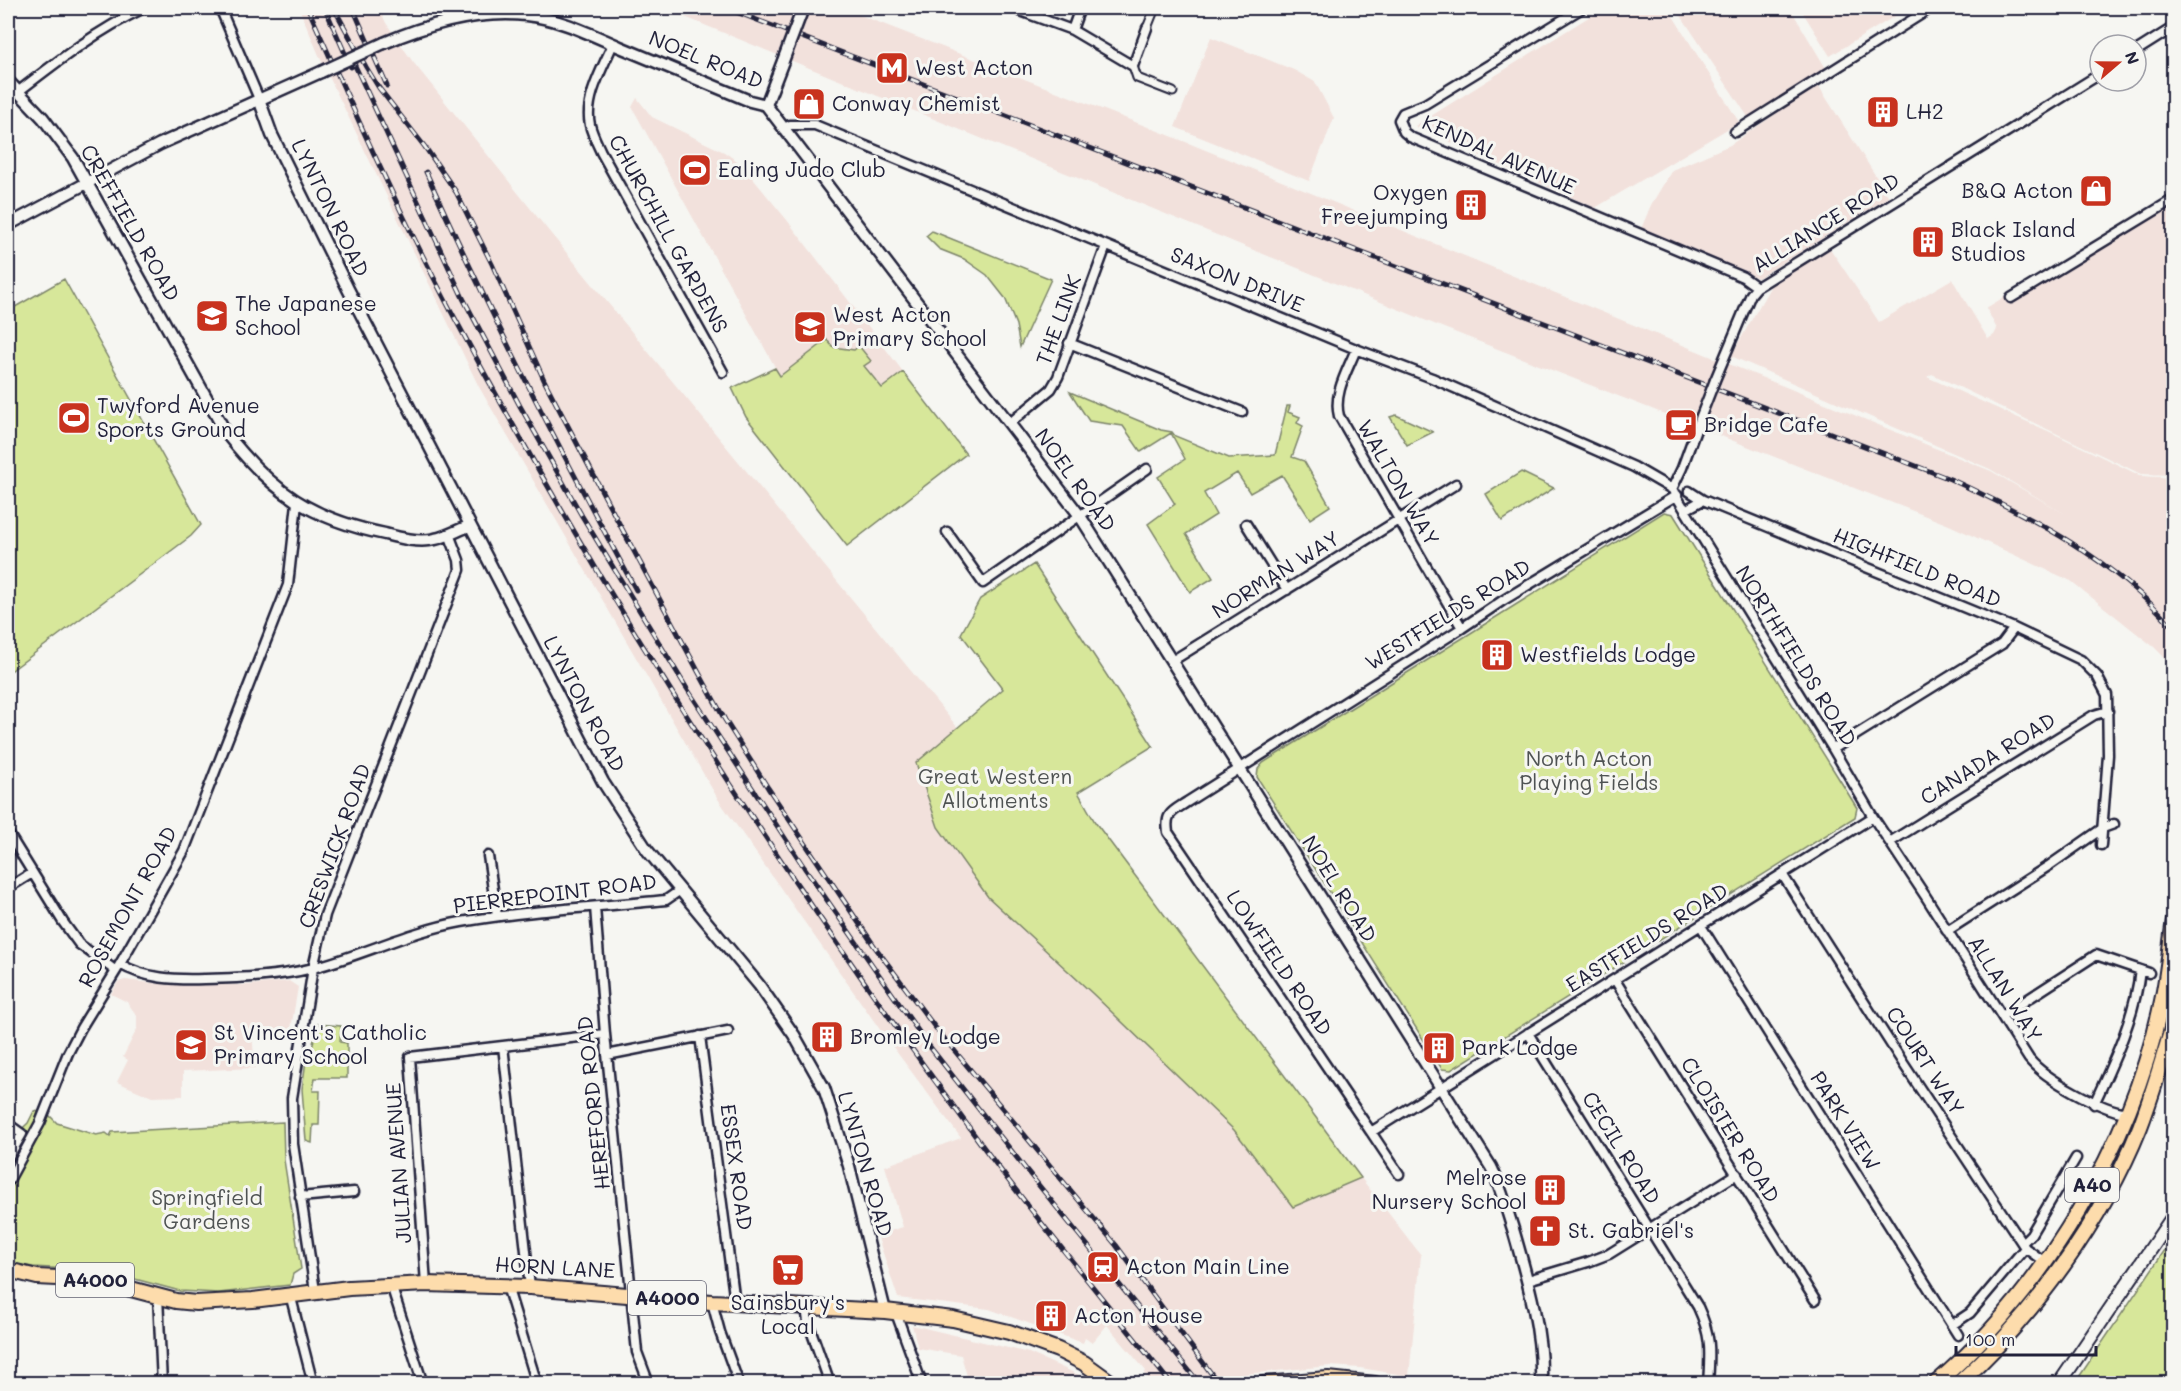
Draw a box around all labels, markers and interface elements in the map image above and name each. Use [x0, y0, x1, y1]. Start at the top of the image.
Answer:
street label: NOEL ROAD [645, 23, 768, 94]
north arrow [2088, 33, 2148, 93]
text: N [2121, 48, 2145, 67]
metro station icon: West Acton [874, 50, 910, 86]
place label: West Acton [915, 53, 1033, 80]
shop icon: Conway Chemist [791, 86, 827, 122]
place label: Conway Chemist [832, 89, 1001, 116]
building icon: LH2 [1865, 94, 1901, 130]
place label: LH2 [1906, 97, 1944, 124]
street label: KENDAL AVENUE [1419, 108, 1581, 200]
street label: CHURCHILL GARDENS [604, 129, 735, 337]
street label: LYNTON ROAD [286, 134, 376, 281]
street label: CREFFIELD ROAD [75, 139, 187, 305]
sports icon: Ealing Judo Club [677, 152, 713, 188]
place label: Ealing Judo Club [718, 155, 886, 182]
street label: ALLIANCE ROAD [1747, 166, 1904, 278]
shop icon: B&Q Acton [2078, 173, 2114, 209]
place label: B&Q Acton [1961, 176, 2073, 203]
place label: Oxygen Freejumping [1321, 178, 1448, 229]
building icon: Oxygen Freejumping [1453, 187, 1489, 223]
place label: Black Island Studios [1951, 215, 2075, 266]
building icon: Black Island Studios [1910, 224, 1946, 260]
street label: SAXON DRIVE [1167, 240, 1308, 318]
street label: THE LINK [1029, 271, 1086, 368]
place label: The Japanese School [235, 289, 377, 340]
school or university icon: The Japanese School [194, 298, 230, 334]
place label: West Acton Primary School [833, 300, 987, 351]
school or university icon: West Acton Primary School [792, 309, 828, 345]
place label: Twyford Avenue Sports Ground [97, 391, 260, 442]
sports icon: Twyford Avenue Sports Ground [56, 400, 92, 436]
cafe icon: Bridge Cafe [1663, 407, 1699, 443]
place label: Bridge Cafe [1704, 410, 1828, 437]
street label: WALTON WAY [1352, 414, 1446, 550]
street label: NOEL ROAD [1030, 422, 1123, 536]
street label: HIGHFIELD ROAD [1830, 521, 2006, 613]
street label: NORMAN WAY [1206, 524, 1344, 624]
street label: WESTFIELDS ROAD [1359, 552, 1535, 676]
street label: NORTHFIELDS ROAD [1731, 560, 1864, 751]
street label: LYNTON ROAD [538, 631, 632, 776]
building icon: Westfields Lodge [1479, 637, 1515, 673]
place label: Westfields Lodge [1520, 640, 1696, 667]
street label: CANADA ROAD [1915, 705, 2060, 810]
park label: North Acton Playing Fields [1519, 744, 1659, 795]
street label: CRESWICK ROAD [291, 759, 376, 932]
park label: Great Western Allotments [918, 762, 1072, 813]
street label: ROSEMONT ROAD [71, 821, 182, 992]
street label: NOEL ROAD [1297, 830, 1384, 947]
street label: PIERREPOINT ROAD [452, 867, 658, 918]
street label: EASTFIELDS ROAD [1560, 876, 1732, 997]
street label: LOWFIELD ROAD [1221, 884, 1339, 1040]
street label: ALLAN WAY [1963, 930, 2050, 1046]
street label: COURT WAY [1881, 1001, 1971, 1120]
street label: HEREFORD ROAD [570, 1015, 615, 1191]
place label: St Vincent's Catholic Primary School [214, 1018, 427, 1069]
building icon: Bromley Lodge [809, 1019, 845, 1055]
place label: Bromley Lodge [850, 1022, 1001, 1049]
school or university icon: St Vincent's Catholic Primary School [173, 1027, 209, 1063]
building icon: Park Lodge [1421, 1030, 1457, 1066]
place label: Park Lodge [1462, 1033, 1578, 1060]
street label: CLOISTER ROAD [1676, 1051, 1787, 1207]
street label: PARK VIEW [1805, 1066, 1887, 1175]
street label: JULIAN AVENUE [378, 1082, 417, 1244]
street label: CECIL ROAD [1577, 1086, 1668, 1209]
street label: LYNTON ROAD [833, 1088, 900, 1239]
street label: ESSEX ROAD [715, 1102, 760, 1232]
place label: Melrose Nursery School [1372, 1163, 1527, 1214]
road number: A40 [2065, 1168, 2119, 1202]
building icon: Melrose Nursery School [1532, 1172, 1568, 1208]
park label: Springfield Gardens [151, 1183, 263, 1234]
church icon: St. Gabriel's [1527, 1213, 1563, 1249]
place label: St. Gabriel's [1568, 1216, 1694, 1243]
station icon: Acton Main Line [1085, 1249, 1121, 1285]
street label: HORN LANE [494, 1250, 616, 1283]
supermarket icon: Sainsbury's Local [770, 1252, 806, 1288]
place label: Acton Main Line [1126, 1252, 1290, 1279]
road number: A4000 [56, 1263, 134, 1297]
road number: A4000 [628, 1281, 706, 1315]
place label: Sainsbury's Local [731, 1288, 845, 1339]
building icon: Acton House [1033, 1298, 1069, 1334]
place label: Acton House [1074, 1301, 1203, 1328]
scale bar [1956, 1319, 2096, 1357]
text: 100 m [1965, 1327, 2015, 1351]

